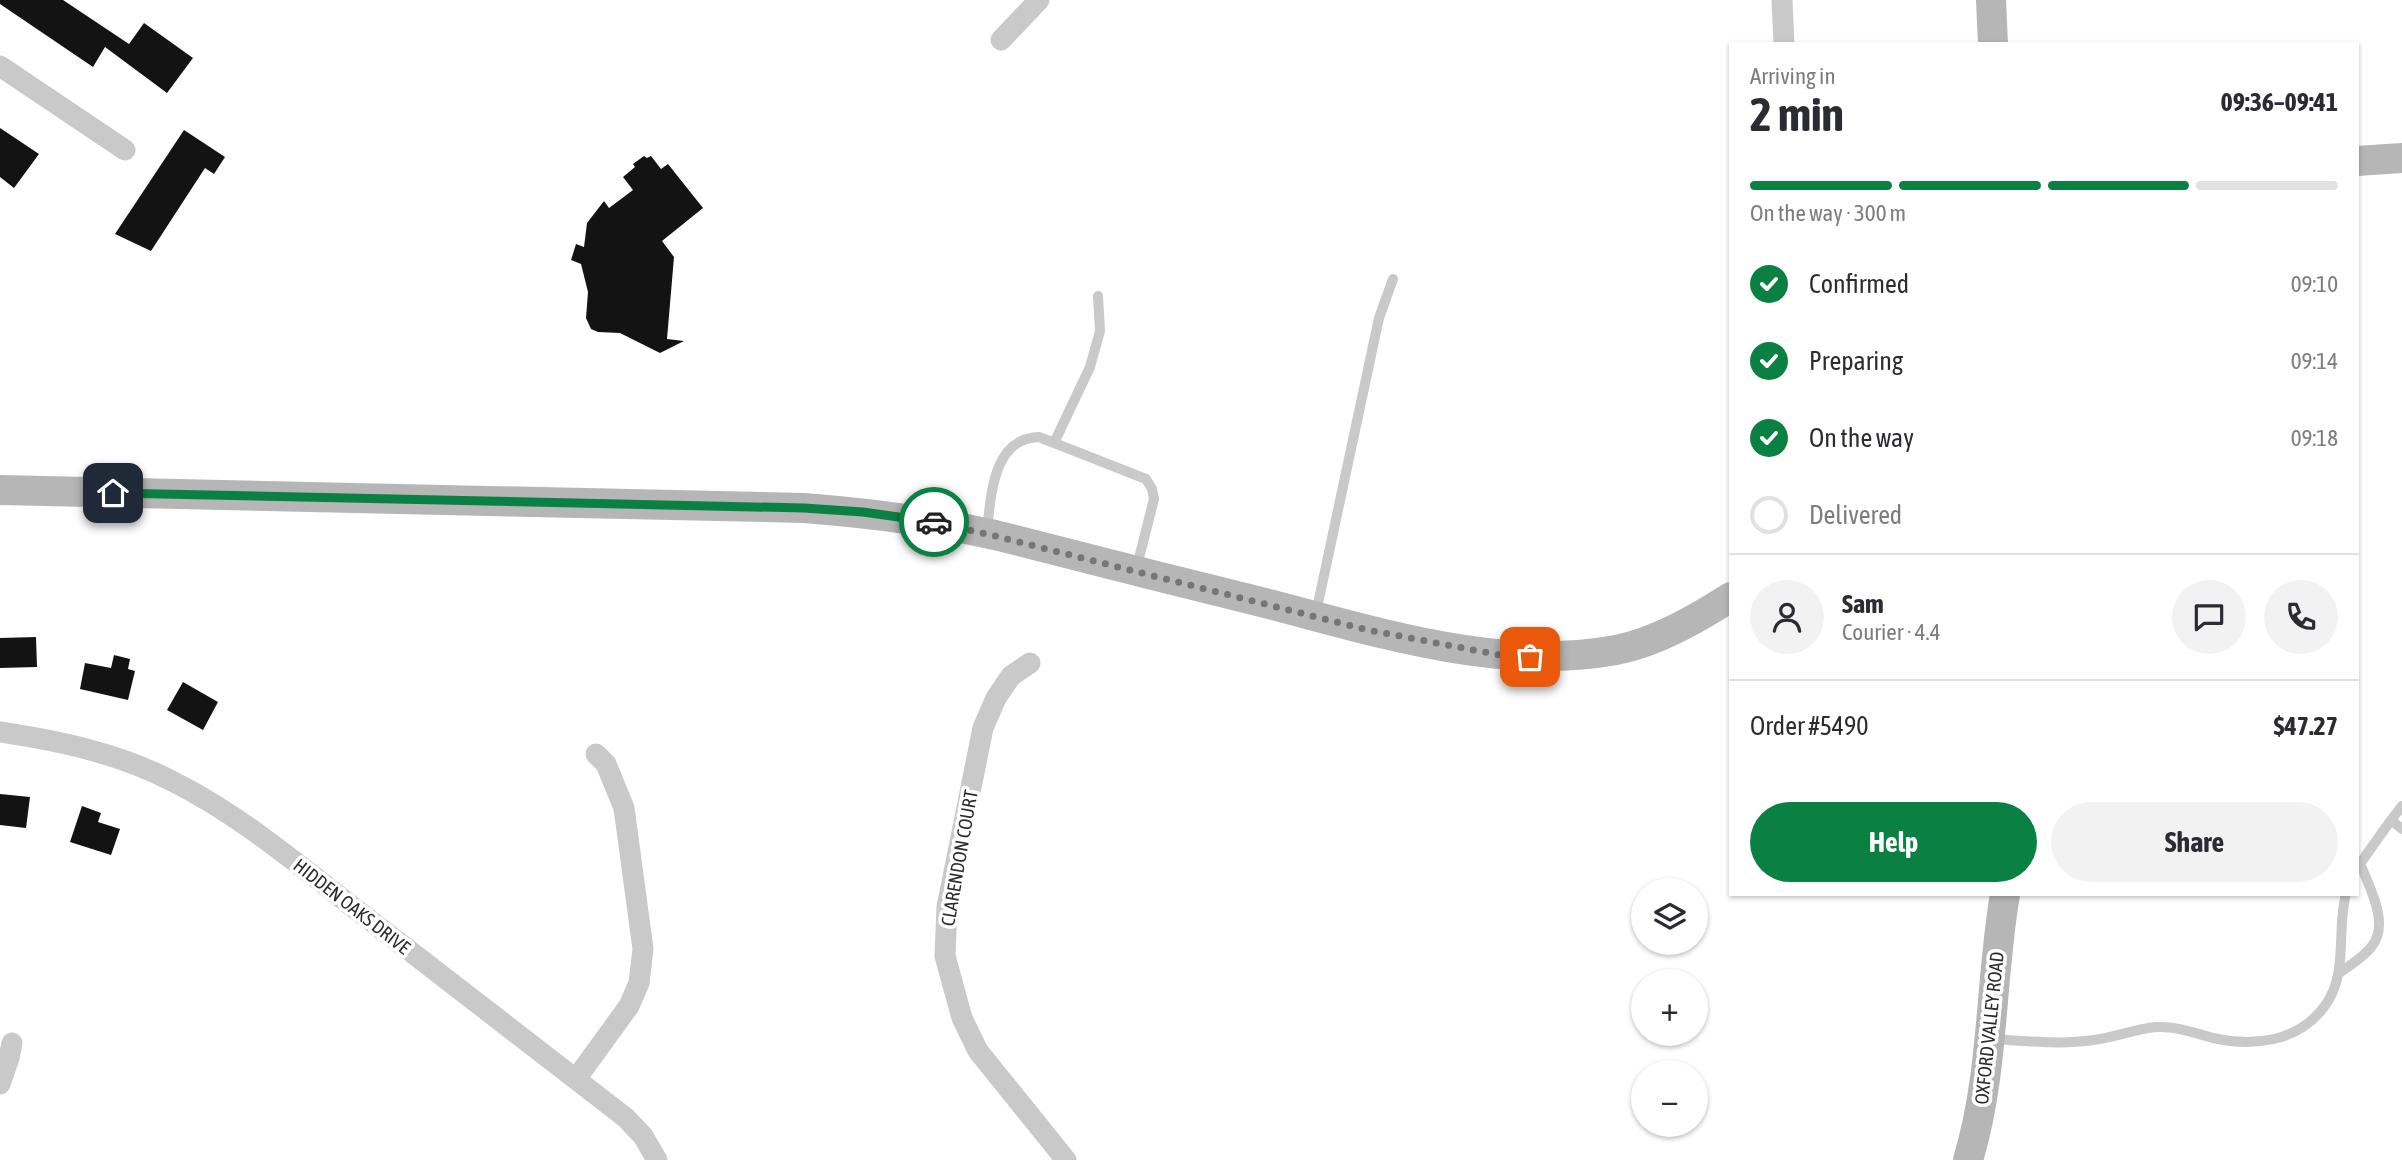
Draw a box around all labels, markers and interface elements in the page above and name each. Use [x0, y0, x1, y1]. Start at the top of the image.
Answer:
text: Arriving in [1750, 63, 1836, 89]
text: 09:36–09:41 [2221, 87, 2338, 117]
text: 2 min [1750, 88, 1844, 141]
text: On the way · 300 m [1750, 200, 1906, 226]
icon: check [1750, 265, 1788, 303]
text: Confirmed [1809, 269, 1909, 299]
text: 09:10 [2291, 271, 2338, 297]
icon: check [1750, 342, 1788, 380]
text: Preparing [1809, 346, 1903, 376]
text: 09:14 [2291, 348, 2338, 374]
icon: check [1750, 419, 1788, 457]
text: On the way [1809, 423, 1914, 453]
text: 09:18 [2291, 425, 2338, 451]
pin [83, 463, 143, 523]
icon: home [94, 474, 132, 512]
courier [899, 487, 969, 557]
text: Delivered [1809, 500, 1902, 530]
icon: car [915, 503, 953, 541]
button: person [1750, 580, 1824, 654]
button: chat [2172, 580, 2246, 654]
button: phone [2264, 580, 2338, 654]
text: Sam [1842, 589, 1884, 619]
text: Courier · 4.4 [1842, 619, 1941, 645]
pin [1500, 627, 1560, 687]
icon: bag [1511, 638, 1549, 676]
text: Order #5490 [1750, 711, 1869, 741]
text: $47.27 [2274, 711, 2338, 741]
street label: CLARENDON COURT [936, 788, 982, 928]
button: Help [1750, 802, 2037, 882]
button: Share [2051, 802, 2338, 882]
street label: HIDDEN OAKS DRIVE [289, 854, 415, 958]
map controls [1631, 878, 1708, 1137]
button: layers [1631, 878, 1708, 955]
street label: OXFORD VALLEY ROAD [1970, 951, 2008, 1105]
button: + [1631, 969, 1708, 1046]
button: − [1631, 1060, 1708, 1137]

